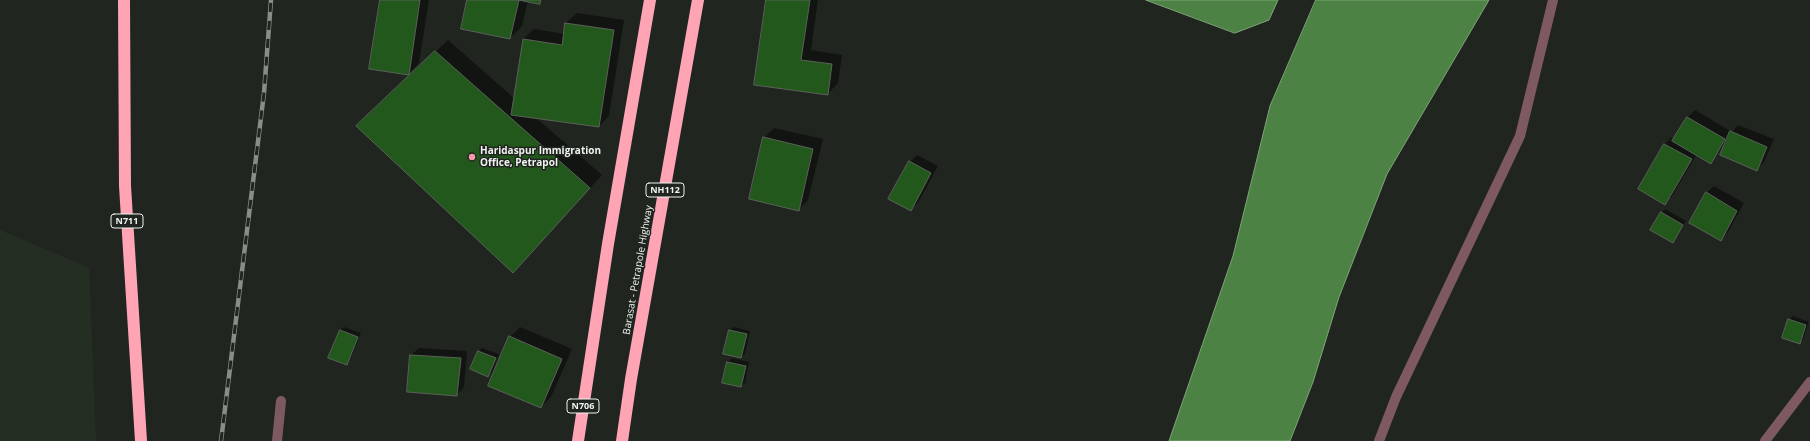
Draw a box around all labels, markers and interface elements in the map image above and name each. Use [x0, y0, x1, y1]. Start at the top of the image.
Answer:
place label: Haridaspur Immigration Office, Petrapol [480, 145, 601, 168]
marker: Haridaspur Immigration Office, Petrapol [467, 152, 477, 162]
road number: NH112 [646, 183, 684, 197]
street label: Barasat - Petrapole Highway [621, 204, 655, 336]
road number: N711 [111, 214, 143, 228]
road number: N706 [567, 399, 599, 413]

